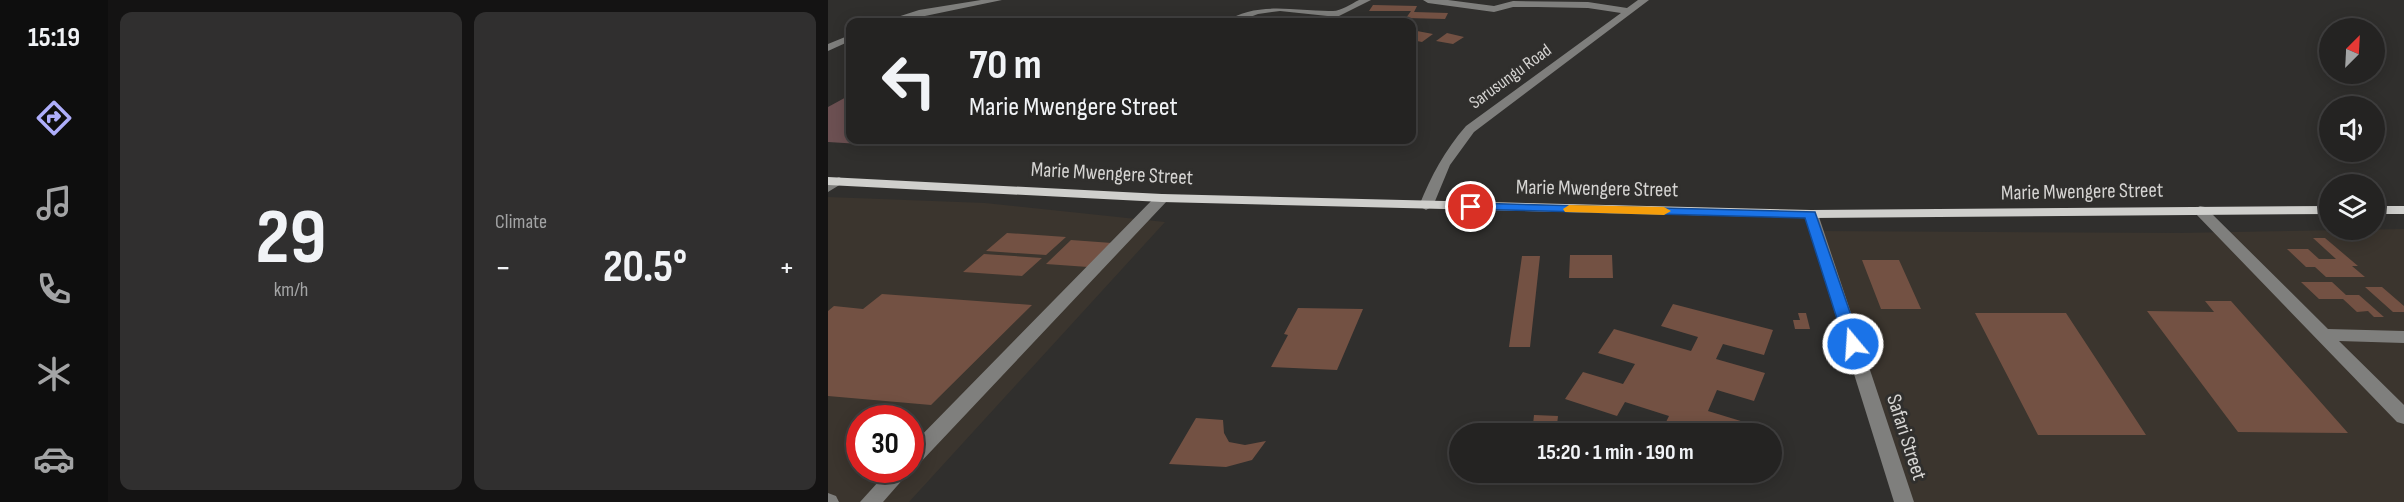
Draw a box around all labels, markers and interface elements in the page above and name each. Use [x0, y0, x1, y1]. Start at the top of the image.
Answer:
north arrow [2319, 18, 2385, 84]
map controls [2319, 18, 2385, 240]
text: 15:19 [28, 22, 80, 54]
text: 70 m [969, 40, 1042, 91]
street label: Sarusungu Road [1465, 40, 1556, 113]
icon: left [870, 42, 948, 120]
text: Marie Mwengere Street [969, 91, 1178, 123]
button: sound [2319, 96, 2385, 162]
icon: directions [33, 97, 75, 139]
street label: Marie Mwengere Street [1030, 157, 1194, 190]
button: layers [2319, 174, 2385, 240]
street label: Marie Mwengere Street [1516, 175, 1678, 202]
street label: Marie Mwengere Street [2001, 178, 2163, 205]
pin [1445, 181, 1496, 232]
icon: music [33, 182, 75, 224]
icon: arrive [1454, 190, 1487, 223]
text: 29 [255, 192, 327, 285]
text: Climate [495, 210, 547, 234]
text: 20.5° [603, 240, 687, 295]
text: − [495, 248, 511, 288]
text: + [779, 248, 795, 288]
icon: phone [33, 268, 75, 310]
text: km/h [274, 278, 308, 302]
position arrow [1821, 312, 1885, 376]
icon: climate [33, 353, 75, 395]
street label: Safari Street [1881, 391, 1932, 483]
speed limit sign: 30 [846, 405, 924, 483]
icon: car [33, 438, 75, 480]
text: 15:20 · 1 min · 190 m [1537, 439, 1694, 466]

